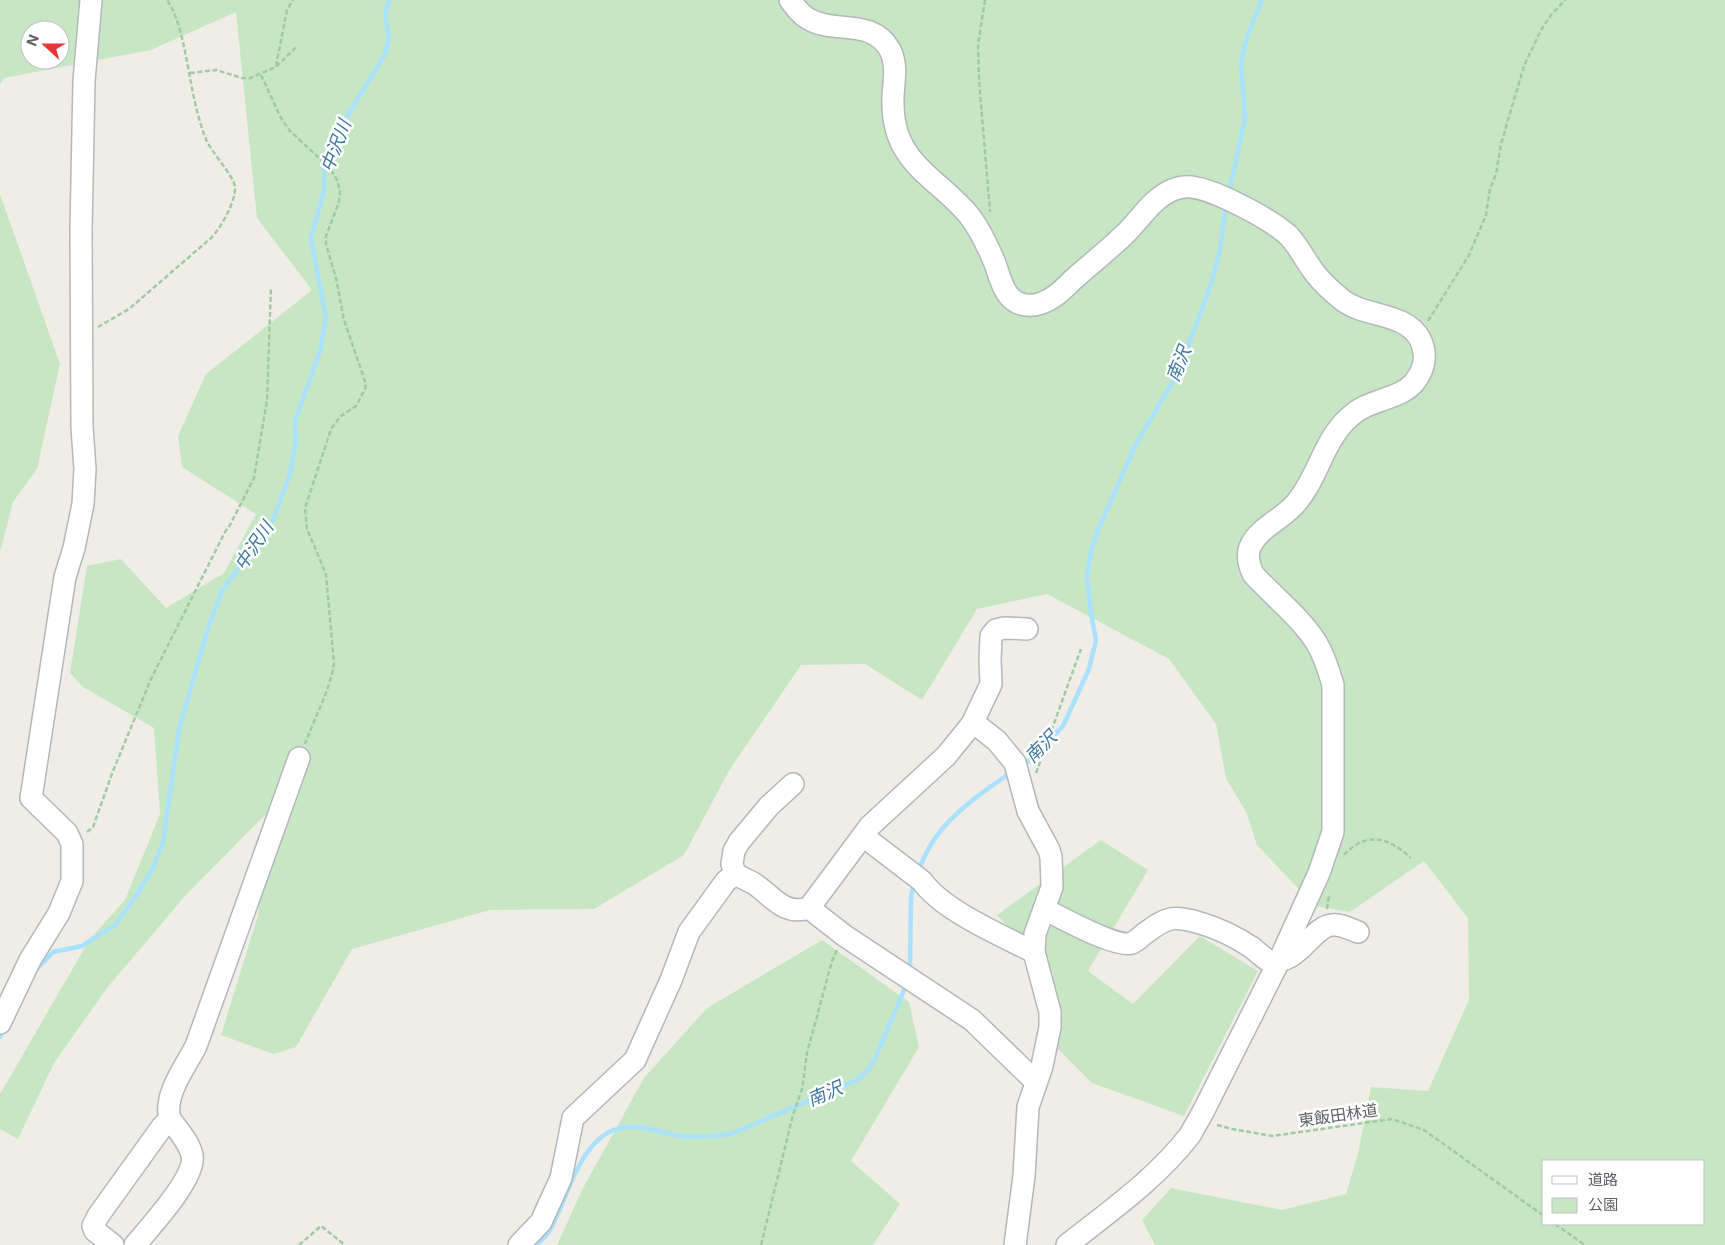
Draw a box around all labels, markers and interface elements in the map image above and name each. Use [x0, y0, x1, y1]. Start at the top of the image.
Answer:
north arrow [20, 20, 70, 70]
text: N [23, 32, 42, 48]
water label: 中沢川 [316, 115, 356, 175]
water label: 南沢 [1162, 341, 1196, 384]
water label: 中沢川 [230, 516, 279, 574]
water label: 南沢 [1020, 725, 1062, 767]
water label: 南沢 [804, 1076, 847, 1110]
street label: 東飯田林道 [1297, 1100, 1379, 1130]
legend [1542, 1160, 1705, 1225]
text: 道路 [1588, 1170, 1618, 1189]
text: 公園 [1588, 1195, 1618, 1214]

